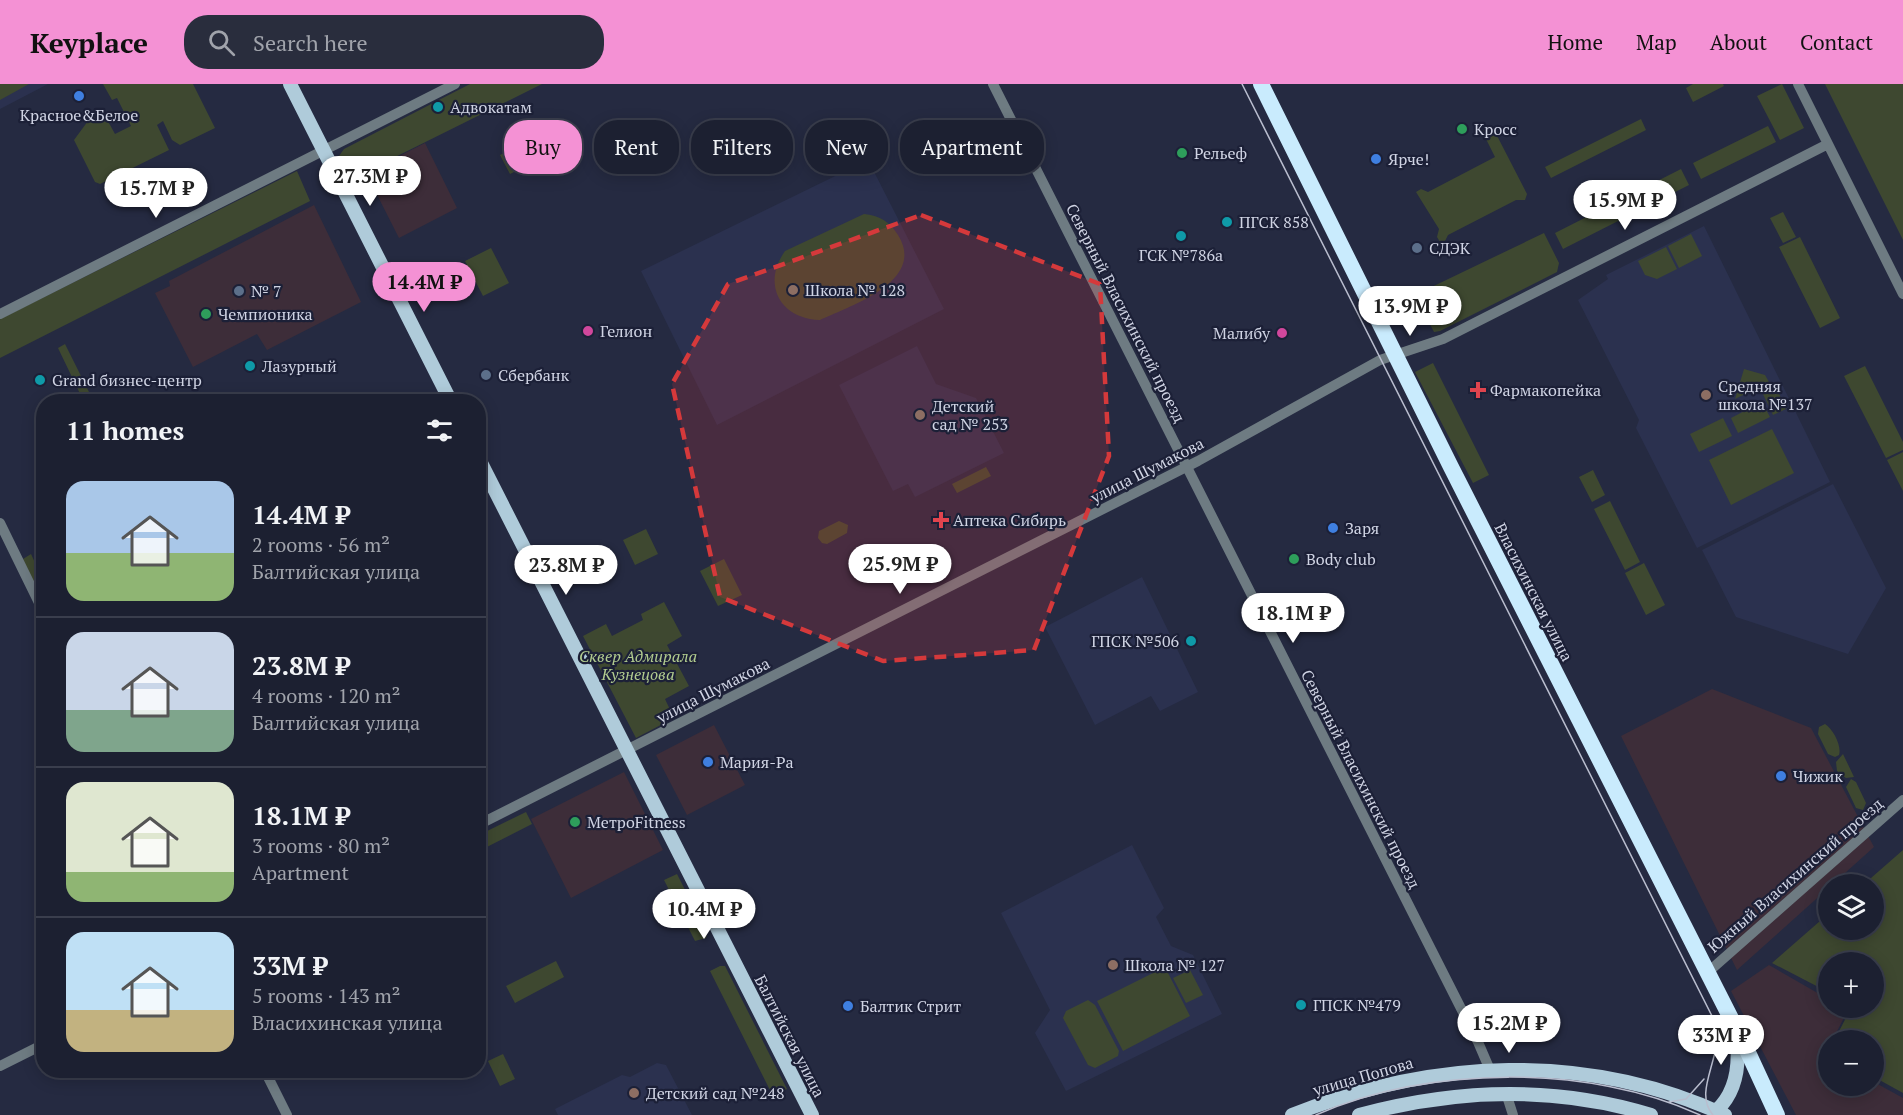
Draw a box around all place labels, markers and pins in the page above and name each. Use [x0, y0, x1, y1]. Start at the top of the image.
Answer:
marker: Красное&Белое [72, 89, 86, 103]
place label: Адвокатам [450, 96, 532, 118]
marker: Адвокатам [431, 100, 445, 114]
place label: Красное&Белое [20, 104, 138, 126]
place label: Кросс [1474, 118, 1517, 140]
marker: Кросс [1455, 122, 1469, 136]
place label: Рельеф [1194, 142, 1247, 164]
marker: Рельеф [1175, 146, 1189, 160]
place label: Ярче! [1388, 148, 1429, 170]
marker: Ярче! [1369, 152, 1383, 166]
pin: 27.3M ₽ [315, 156, 425, 207]
pin: 15.7M ₽ [101, 168, 211, 219]
pin: 15.9M ₽ [1570, 180, 1680, 231]
place label: ПГСК 858 [1239, 211, 1309, 233]
marker: ПГСК 858 [1220, 215, 1234, 229]
marker: ГСК №786а [1174, 229, 1188, 243]
place label: СДЭК [1429, 237, 1471, 259]
marker: СДЭК [1410, 241, 1424, 255]
place label: ГСК №786а [1139, 244, 1223, 266]
pin: 14.4M ₽ [369, 262, 479, 313]
place label: Школа № 128 [805, 279, 905, 301]
place label: № 7 [251, 280, 281, 302]
marker: Школа № 128 [786, 283, 800, 297]
marker: № 7 [232, 284, 246, 298]
pin: 13.9M ₽ [1355, 286, 1465, 337]
place label: Чемпионика [218, 303, 313, 325]
marker: Чемпионика [199, 307, 213, 321]
place label: Гелион [600, 320, 652, 342]
place label: Малибу [1213, 322, 1271, 344]
marker: Гелион [581, 324, 595, 338]
marker: Малибу [1275, 326, 1289, 340]
place label: Лазурный [261, 355, 337, 377]
marker: Лазурный [243, 359, 257, 373]
place label: Сбербанк [498, 364, 570, 386]
marker: Сбербанк [479, 368, 493, 382]
place label: Grand бизнес-центр [52, 369, 202, 391]
marker: Grand бизнес-центр [33, 373, 47, 387]
place label: Средняя школа №137 [1718, 375, 1813, 415]
place label: Фармакопейка [1490, 379, 1601, 401]
marker: Фармакопейка [1471, 383, 1485, 397]
marker: Средняя школа №137 [1699, 388, 1713, 402]
place label: Детский сад № 253 [932, 395, 1008, 435]
marker: Детский сад № 253 [913, 408, 927, 422]
place label: Аптека Сибирь [953, 509, 1066, 531]
marker: Аптека Сибирь [934, 513, 948, 527]
place label: Заря [1345, 517, 1379, 539]
marker: Заря [1326, 521, 1340, 535]
pin: 25.9M ₽ [845, 544, 955, 595]
pin: 23.8M ₽ [511, 545, 621, 596]
place label: Body club [1306, 548, 1376, 570]
marker: Body club [1287, 552, 1301, 566]
pin: 18.1M ₽ [1238, 593, 1348, 644]
place label: ГПСК №506 [1091, 630, 1179, 652]
marker: ГПСК №506 [1184, 634, 1198, 648]
place label: Мария-Ра [720, 751, 794, 773]
marker: Мария-Ра [701, 755, 715, 769]
place label: Чижик [1793, 765, 1843, 787]
marker: Чижик [1774, 769, 1788, 783]
place label: МетроFitness [587, 811, 686, 833]
marker: МетроFitness [568, 815, 582, 829]
pin: 10.4M ₽ [649, 889, 759, 940]
place label: Школа № 127 [1125, 954, 1225, 976]
marker: Школа № 127 [1106, 958, 1120, 972]
place label: ГПСК №479 [1313, 994, 1401, 1016]
place label: Балтик Стрит [860, 995, 961, 1017]
marker: ГПСК №479 [1294, 998, 1308, 1012]
marker: Балтик Стрит [841, 999, 855, 1013]
pin: 15.2M ₽ [1454, 1003, 1564, 1054]
pin: 33M ₽ [1679, 1015, 1763, 1066]
place label: Детский сад №248 [646, 1082, 784, 1104]
marker: Детский сад №248 [627, 1086, 641, 1100]

